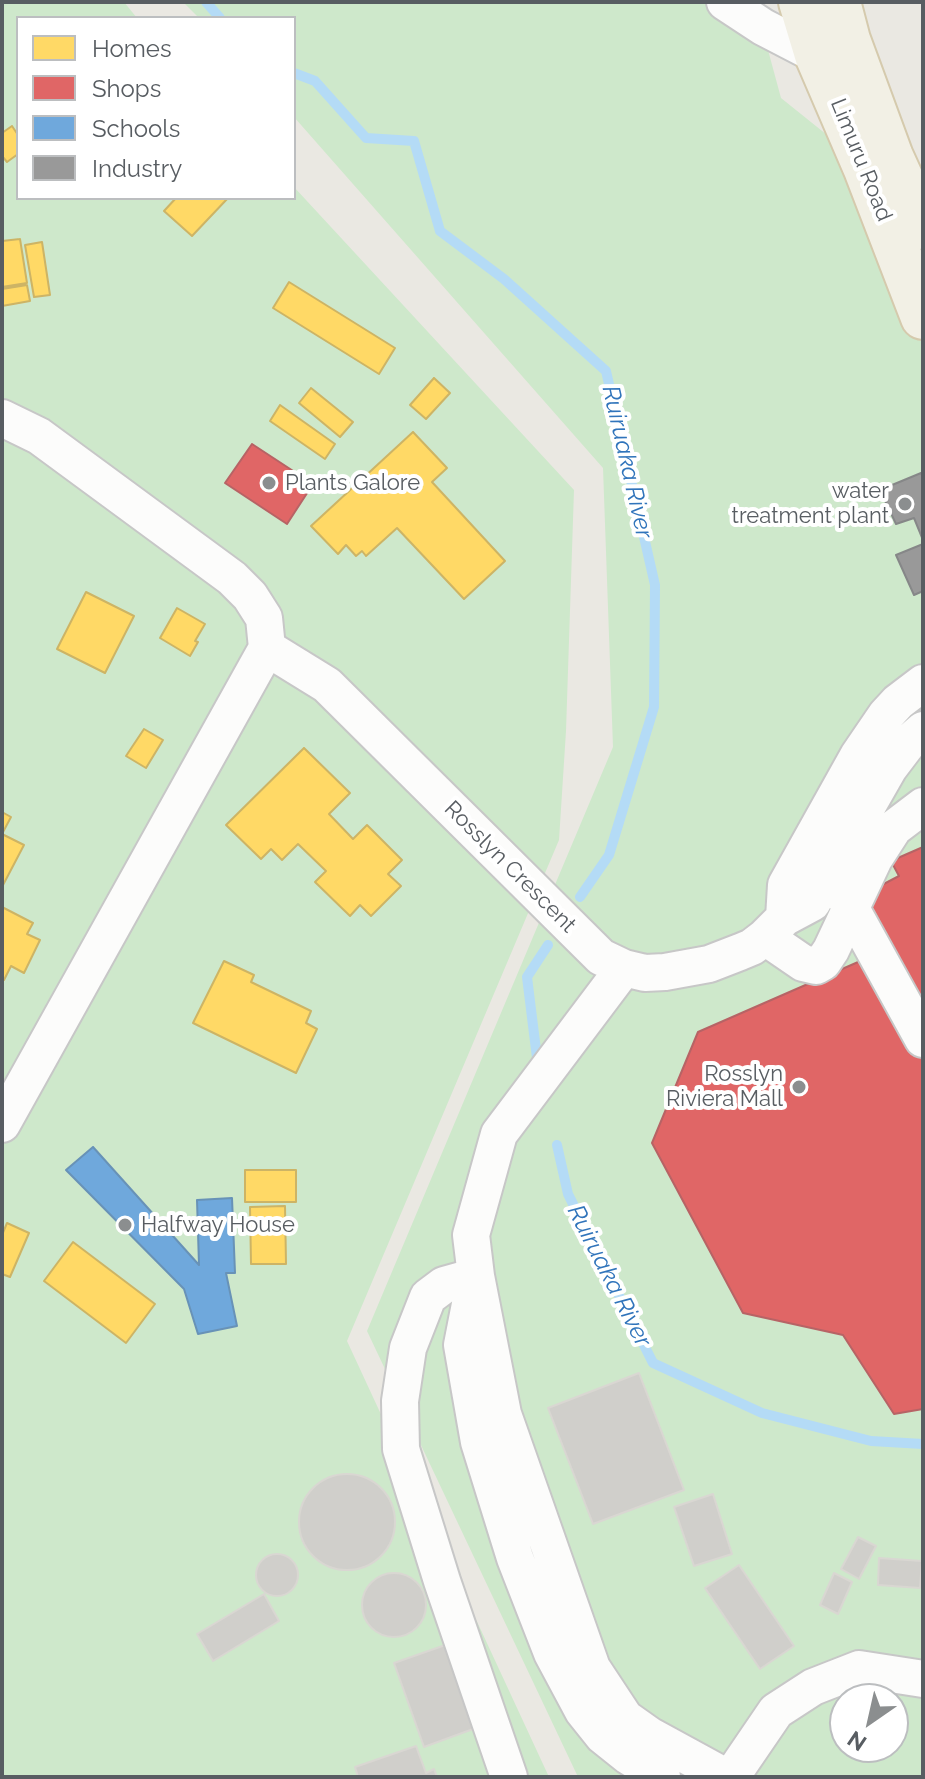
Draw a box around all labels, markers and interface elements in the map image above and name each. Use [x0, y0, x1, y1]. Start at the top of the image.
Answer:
legend [16, 16, 296, 200]
text: Homes [92, 34, 172, 63]
text: Shops [92, 74, 161, 103]
street label: Limuru Road [824, 95, 898, 225]
text: Schools [92, 114, 180, 143]
text: Industry [92, 154, 182, 183]
water label: Ruiruaka River [595, 383, 659, 541]
place label: Plants Galore [285, 470, 420, 496]
marker: Plants Galore [260, 474, 278, 492]
place label: water treatment plant [732, 478, 889, 530]
marker: water treatment plant [896, 495, 914, 513]
street label: Rosslyn Crescent [439, 796, 581, 938]
place label: Rosslyn Riviera Mall [666, 1061, 783, 1112]
marker: Rosslyn Riviera Mall [790, 1078, 808, 1096]
water label: Ruiruaka River [561, 1200, 657, 1352]
place label: Halfway House [141, 1212, 295, 1238]
marker: Halfway House [116, 1216, 134, 1234]
north arrow [829, 1683, 909, 1763]
text: N [842, 1726, 871, 1757]

